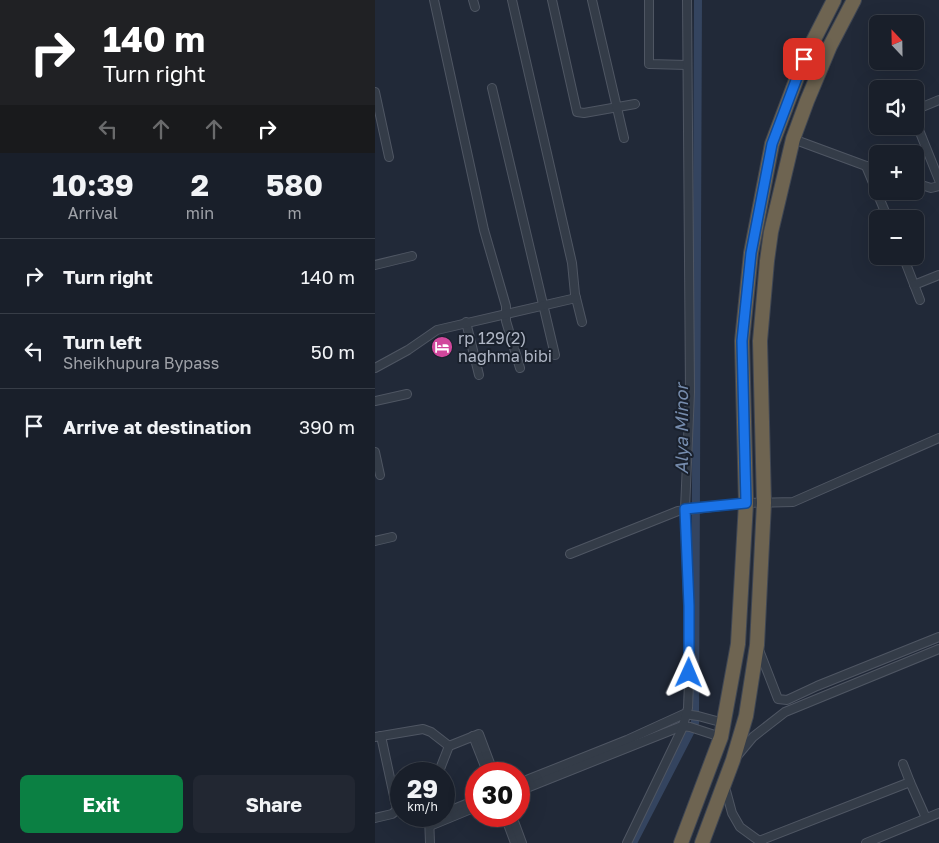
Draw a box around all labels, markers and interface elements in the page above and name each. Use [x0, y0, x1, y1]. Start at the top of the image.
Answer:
north arrow [869, 15, 924, 70]
map controls [869, 15, 924, 265]
text: 140 m [103, 18, 205, 60]
icon: right [20, 20, 85, 85]
pin [783, 38, 825, 80]
icon: arrive [790, 45, 818, 73]
text: Turn right [103, 60, 206, 87]
button: sound [869, 80, 924, 135]
icon: left [94, 115, 122, 143]
icon: ahead [147, 115, 175, 143]
icon: ahead [200, 115, 228, 143]
icon: right [253, 115, 281, 143]
button: + [869, 145, 924, 200]
text: 10:39 [52, 167, 134, 203]
text: 2 [191, 167, 209, 203]
text: 580 [266, 167, 323, 203]
text: Arrival [68, 203, 118, 223]
text: min [186, 203, 214, 223]
text: m [287, 203, 302, 223]
button: − [869, 210, 924, 265]
icon: right [20, 262, 48, 290]
text: Turn right [63, 265, 153, 288]
text: 140 m [301, 265, 355, 288]
place label: rp 129(2) naghma bibi [458, 328, 552, 366]
text: Turn left [63, 330, 142, 353]
hotel icon: rp 129(2) naghma bibi [430, 335, 454, 359]
icon: left [20, 337, 48, 365]
text: 50 m [311, 340, 355, 363]
text: Sheikhupura Bypass [63, 353, 219, 373]
water label: Alya Minor [670, 381, 692, 474]
icon: arrive [20, 412, 48, 440]
text: Arrive at destination [63, 415, 251, 438]
text: 390 m [299, 415, 355, 438]
position arrow [662, 646, 714, 698]
speed limit sign: 30 [465, 762, 530, 827]
text: 29 [407, 773, 438, 804]
button: Exit [20, 775, 183, 833]
button: Share [193, 775, 355, 833]
text: km/h [407, 799, 438, 814]

